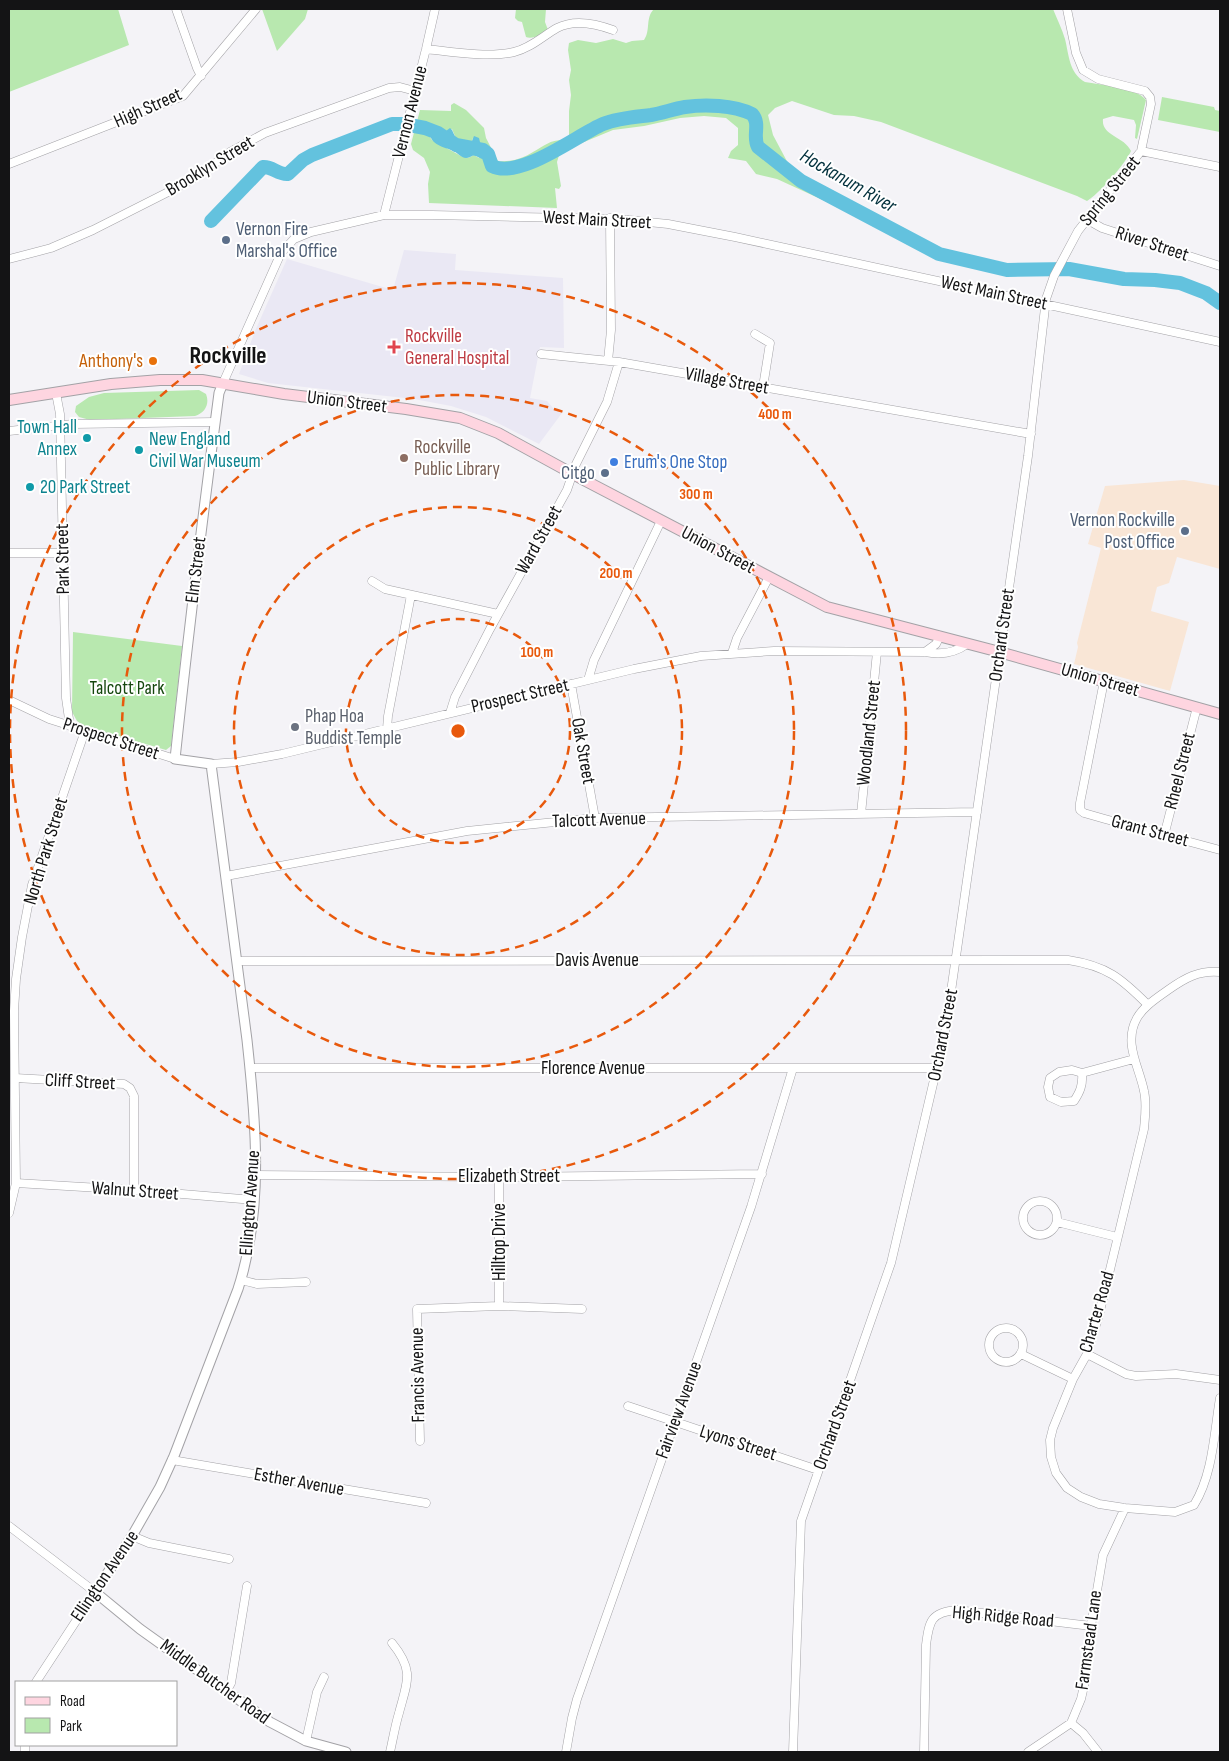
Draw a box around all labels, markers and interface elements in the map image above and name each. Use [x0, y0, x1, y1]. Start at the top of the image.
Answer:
street label: Vernon Avenue [387, 63, 433, 161]
street label: High Street [110, 83, 186, 133]
street label: Brooklyn Street [162, 131, 258, 201]
water label: Hockanum River [796, 144, 901, 219]
street label: Spring Street [1075, 151, 1145, 231]
street label: West Main Street [542, 206, 652, 234]
place label: Vernon Fire Marshal's Office [236, 218, 337, 263]
street label: River Street [1112, 221, 1192, 267]
marker: Vernon Fire Marshal's Office [220, 234, 232, 246]
street label: West Main Street [938, 270, 1050, 316]
place label: Rockville General Hospital [405, 325, 509, 370]
marker: Rockville General Hospital [387, 340, 401, 354]
district label: Rockville [189, 341, 267, 370]
place label: Anthony's [78, 350, 143, 373]
marker: Anthony's [147, 355, 159, 367]
street label: Village Street [683, 362, 771, 400]
street label: Union Street [306, 386, 388, 418]
text: 400 m [758, 405, 792, 424]
place label: Town Hall Annex [17, 416, 77, 461]
place label: New England Civil War Museum [149, 428, 261, 473]
marker: Town Hall Annex [81, 432, 93, 444]
place label: Rockville Public Library [414, 436, 500, 481]
marker: New England Civil War Museum [133, 444, 145, 456]
place label: Erum's One Stop [624, 451, 727, 474]
marker: Rockville Public Library [398, 452, 410, 464]
marker: Erum's One Stop [608, 456, 620, 468]
place label: Citgo [561, 462, 595, 485]
marker: Citgo [599, 467, 611, 479]
place label: 20 Park Street [40, 476, 130, 499]
marker: 20 Park Street [24, 481, 36, 493]
text: 300 m [679, 485, 713, 504]
street label: Ward Street [511, 501, 567, 579]
place label: Vernon Rockville Post Office [1070, 509, 1175, 554]
street label: Union Street [677, 521, 759, 579]
street label: Park Street [51, 523, 75, 595]
marker: Vernon Rockville Post Office [1179, 525, 1191, 537]
street label: Elm Street [181, 535, 212, 604]
text: 200 m [599, 564, 633, 583]
street label: Orchard Street [984, 587, 1020, 683]
text: 100 m [521, 643, 553, 662]
street label: Union Street [1058, 658, 1142, 702]
street label: Prospect Street [469, 674, 571, 718]
park label: Talcott Park [89, 677, 165, 700]
street label: Woodland Street [852, 679, 886, 787]
place label: Phap Hoa Buddist Temple [305, 705, 402, 750]
street label: Prospect Street [60, 713, 162, 765]
street label: Oak Street [566, 716, 600, 786]
marker: Phap Hoa Buddist Temple [289, 721, 301, 733]
centre of rings [449, 722, 467, 740]
street label: Rheel Street [1159, 730, 1201, 812]
street label: North Park Street [19, 794, 73, 907]
street label: Talcott Avenue [552, 807, 646, 833]
street label: Grant Street [1109, 810, 1191, 852]
street label: Davis Avenue [555, 949, 639, 972]
street label: Orchard Street [923, 987, 963, 1083]
street label: Florence Avenue [541, 1057, 645, 1080]
street label: Cliff Street [44, 1069, 116, 1095]
street label: Ellington Avenue [235, 1150, 265, 1256]
street label: Elizabeth Street [458, 1165, 560, 1188]
street label: Walnut Street [90, 1176, 180, 1206]
street label: Hilltop Drive [488, 1203, 511, 1281]
street label: Charter Road [1074, 1269, 1120, 1355]
street label: Francis Avenue [406, 1327, 430, 1423]
street label: Fairview Avenue [651, 1358, 707, 1462]
street label: Orchard Street [808, 1377, 862, 1473]
street label: Lyons Street [697, 1420, 780, 1466]
street label: Esther Avenue [252, 1463, 346, 1501]
street label: Ellington Avenue [66, 1526, 144, 1626]
street label: Farmstead Lane [1071, 1589, 1107, 1691]
street label: High Ridge Road [951, 1601, 1055, 1633]
street label: Middle Butcher Road [155, 1634, 275, 1730]
legend [15, 1681, 178, 1746]
text: Road [60, 1692, 85, 1711]
text: Park [60, 1717, 82, 1736]

